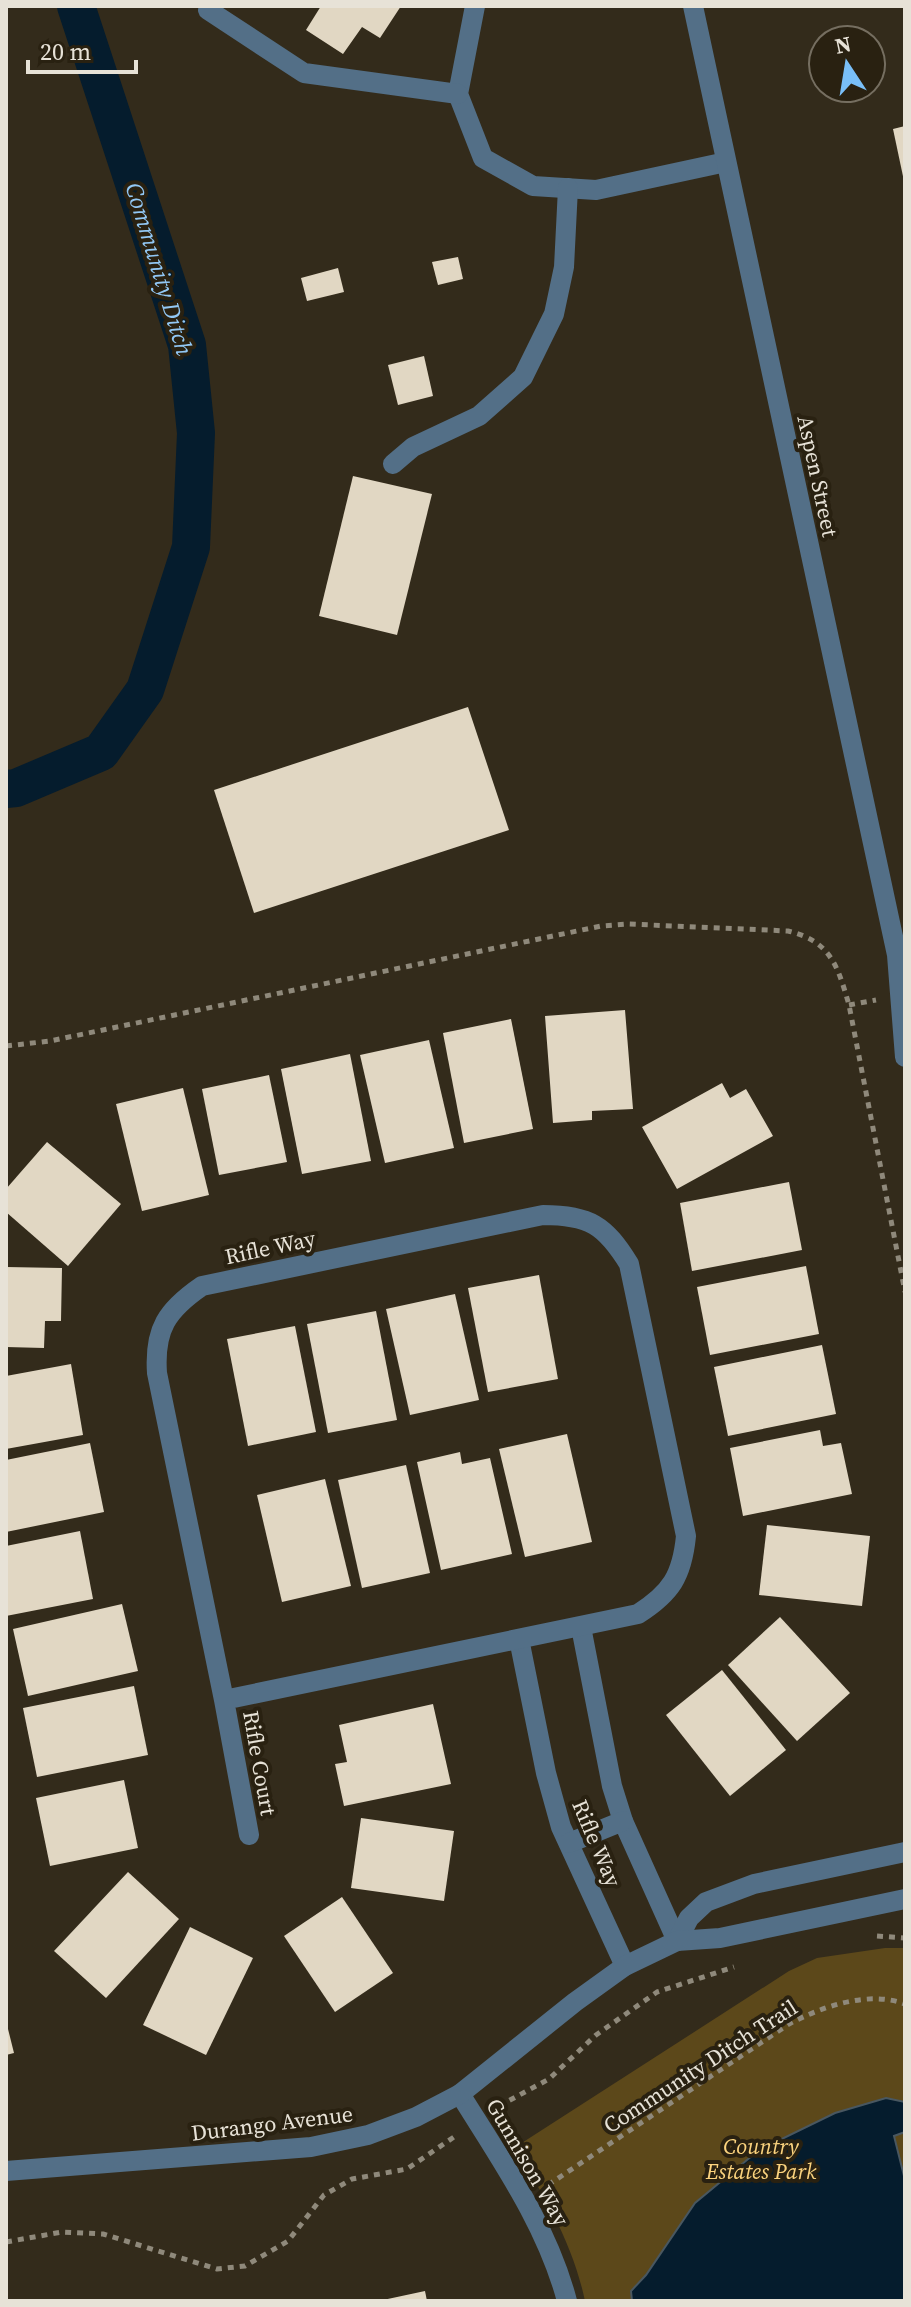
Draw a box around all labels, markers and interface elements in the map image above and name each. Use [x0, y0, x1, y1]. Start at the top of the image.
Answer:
scale bar [28, 24, 136, 74]
north arrow [807, 24, 887, 104]
text: N [832, 28, 854, 61]
text: 20 m [40, 35, 91, 68]
water label: Community Ditch [118, 178, 201, 359]
street label: Aspen Street [791, 413, 846, 540]
street label: Rifle Way [222, 1223, 319, 1271]
street label: Rifle Court [236, 1708, 284, 1819]
street label: Rifle Way [565, 1795, 629, 1892]
street label: Community Ditch Trail [597, 1992, 803, 2140]
street label: Gunnison Way [479, 2093, 577, 2232]
street label: Durango Avenue [190, 2098, 354, 2148]
park label: Country Estates Park [705, 2131, 817, 2186]

